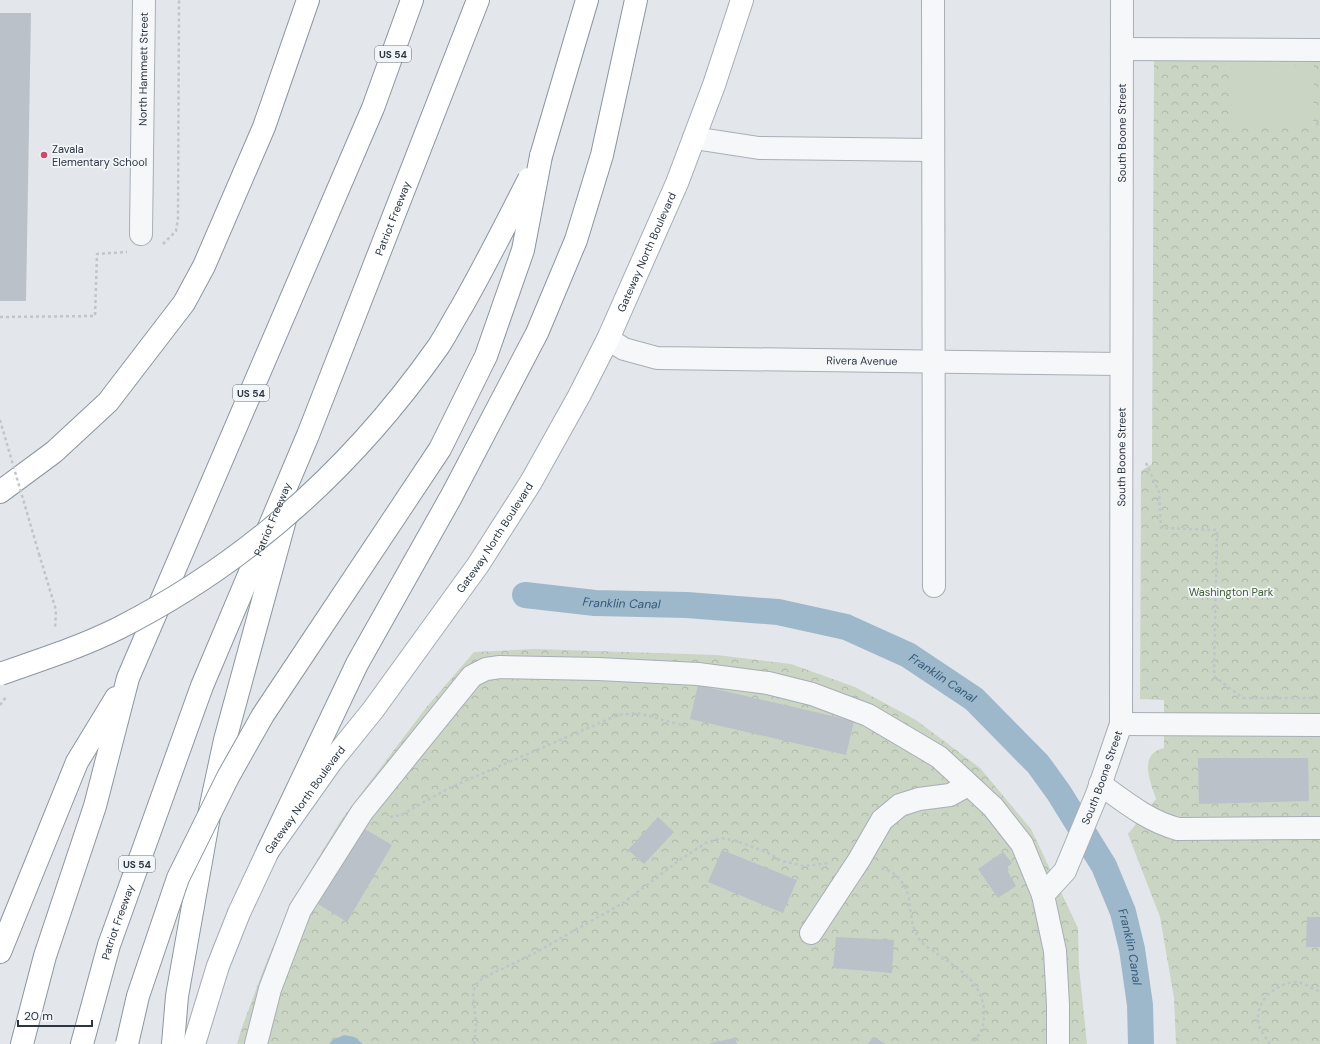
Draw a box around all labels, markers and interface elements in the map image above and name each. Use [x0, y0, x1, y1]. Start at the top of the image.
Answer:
street label: North Hammett Street [135, 12, 151, 126]
road number: US 54 [375, 46, 411, 62]
street label: South Boone Street [1115, 83, 1129, 183]
place label: Zavala Elementary School [52, 142, 147, 169]
marker: Zavala Elementary School [39, 150, 49, 160]
street label: Patriot Freeway [372, 179, 414, 257]
street label: Gateway North Boulevard [614, 190, 679, 314]
street label: Rivera Avenue [826, 353, 898, 368]
road number: US 54 [233, 385, 269, 401]
street label: South Boone Street [1114, 407, 1128, 507]
street label: Patriot Freeway [251, 480, 294, 558]
street label: Gateway North Boulevard [453, 480, 536, 596]
park label: Washington Park [1189, 585, 1274, 599]
water label: Franklin Canal [582, 594, 661, 612]
water label: Franklin Canal [906, 650, 980, 706]
street label: South Boone Street [1078, 729, 1125, 827]
street label: Gateway North Boulevard [261, 743, 348, 857]
road number: US 54 [119, 856, 155, 872]
street label: Patriot Freeway [98, 883, 137, 961]
water label: Franklin Canal [1114, 906, 1145, 987]
scale bar [18, 1002, 92, 1028]
text: 20 m [24, 1008, 53, 1024]

